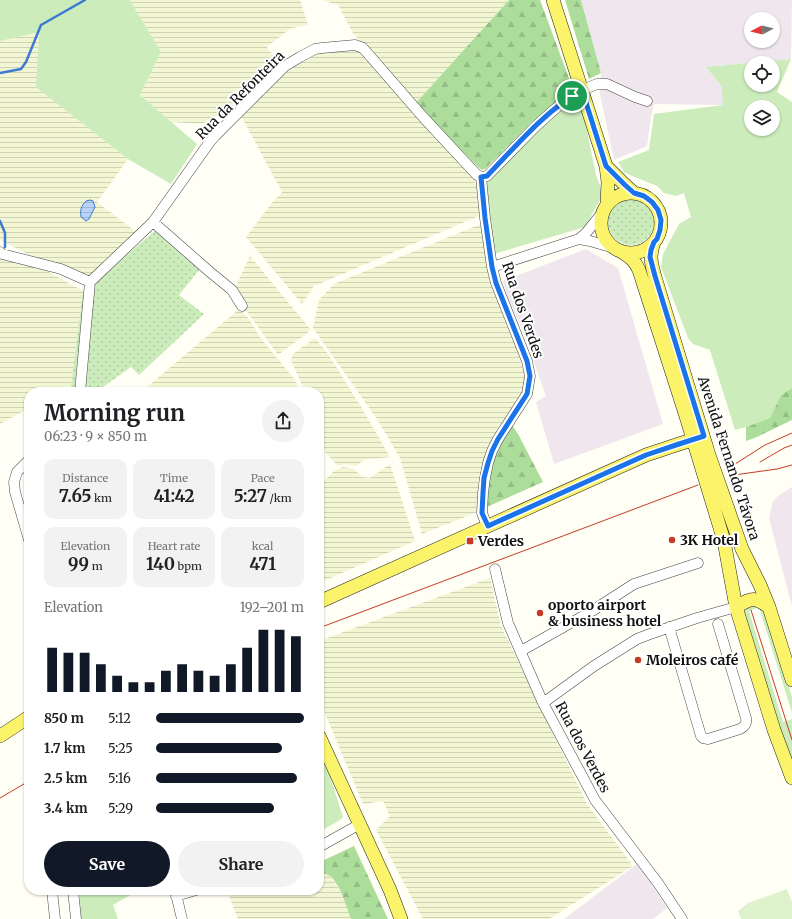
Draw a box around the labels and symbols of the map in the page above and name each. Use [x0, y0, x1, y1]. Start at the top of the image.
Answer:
north arrow [744, 12, 780, 48]
street label: Rua da Refonteira [192, 46, 289, 143]
pin [555, 79, 589, 113]
street label: Rua dos Verdes [498, 260, 548, 361]
street label: Avenida Fernando Távora [694, 373, 764, 543]
place label: 3K Hotel [680, 531, 739, 549]
place label: Verdes [477, 532, 524, 550]
marker: 3K Hotel [667, 535, 677, 545]
marker: Verdes [465, 536, 475, 546]
place label: oporto airport & business hotel [548, 596, 662, 630]
marker: oporto airport & business hotel [535, 608, 545, 618]
place label: Moleiros café [646, 651, 739, 669]
marker: Moleiros café [633, 655, 643, 665]
street label: Rua dos Verdes [551, 698, 615, 796]

